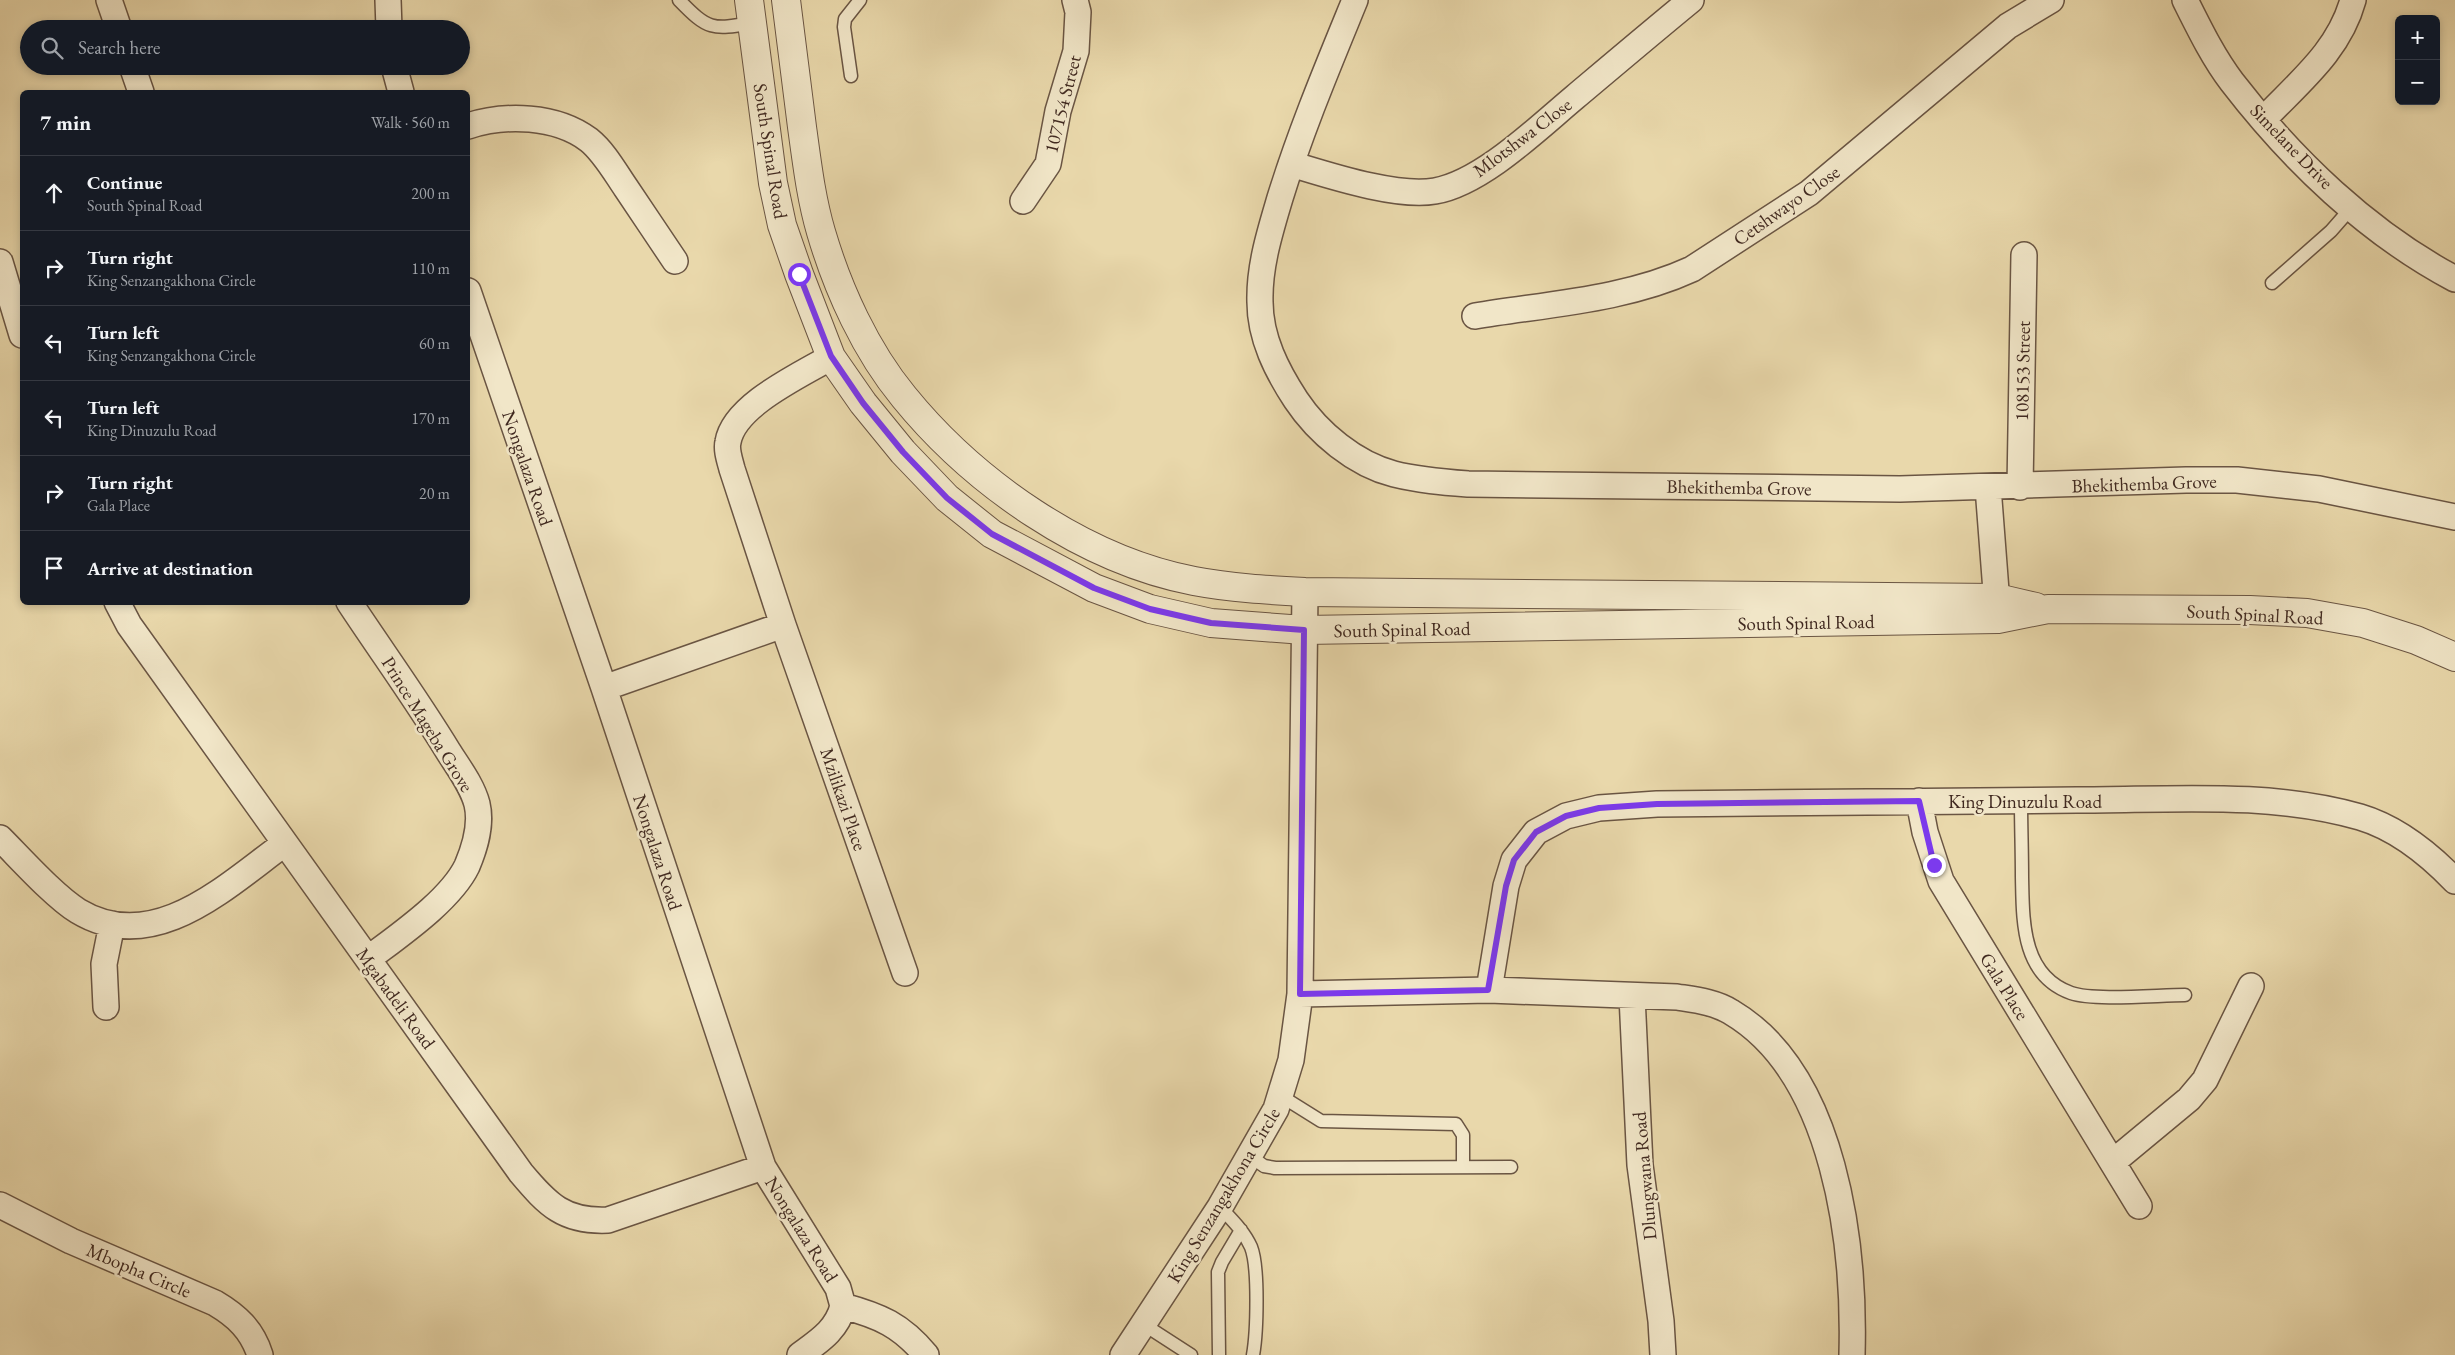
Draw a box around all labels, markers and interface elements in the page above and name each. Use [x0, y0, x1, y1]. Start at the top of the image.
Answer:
map controls [2395, 15, 2440, 105]
button: + [2395, 15, 2440, 60]
search box [20, 20, 470, 75]
icon: search [38, 34, 66, 62]
text: Search here [78, 35, 160, 60]
street label: 107154 Street [1038, 52, 1087, 156]
button: − [2395, 60, 2440, 105]
street label: South Spinal Road [747, 82, 794, 221]
street label: Mlotshwa Close [1468, 92, 1577, 183]
street label: Simelane Drive [2245, 98, 2339, 194]
text: 7 min [40, 109, 91, 136]
text: Walk · 560 m [371, 112, 450, 133]
street label: Cetshwayo Close [1728, 159, 1844, 251]
text: Continue [87, 170, 162, 195]
icon: ahead [40, 179, 68, 207]
text: 200 m [411, 183, 450, 204]
text: South Spinal Road [87, 195, 202, 216]
text: Turn right [87, 245, 173, 270]
icon: right [40, 254, 68, 282]
text: 110 m [411, 258, 450, 279]
route start [788, 263, 811, 286]
text: King Senzangakhona Circle [87, 270, 256, 291]
text: Turn left [87, 320, 159, 345]
street label: 108153 Street [2009, 321, 2036, 421]
icon: left [40, 329, 68, 357]
text: 60 m [419, 333, 450, 354]
text: King Senzangakhona Circle [87, 345, 256, 366]
text: Turn left [87, 395, 159, 420]
icon: left [40, 404, 68, 432]
street label: Nongalaza Road [496, 407, 559, 530]
text: 170 m [411, 408, 450, 429]
text: King Dinuzulu Road [87, 420, 217, 441]
street label: Bhekithemba Grove [2071, 468, 2217, 499]
text: Turn right [87, 470, 173, 495]
street label: Bhekithemba Grove [1666, 474, 1812, 501]
icon: right [40, 479, 68, 507]
text: 20 m [419, 483, 450, 504]
text: Gala Place [87, 495, 150, 516]
icon: arrive [40, 554, 68, 582]
text: Arrive at destination [87, 556, 253, 581]
street label: South Spinal Road [2186, 598, 2324, 631]
street label: South Spinal Road [1737, 609, 1875, 636]
street label: South Spinal Road [1333, 616, 1471, 643]
street label: Prince Mageba Grove [376, 652, 479, 797]
street label: Mzilikazi Place [814, 744, 873, 854]
street label: King Dinuzulu Road [1948, 789, 2102, 814]
street label: Nongalaza Road [627, 791, 688, 914]
route end [1923, 854, 1946, 877]
street label: Mgabadeli Road [350, 943, 441, 1054]
street label: Gala Place [1974, 948, 2035, 1025]
street label: King Senzangakhona Circle [1161, 1103, 1286, 1288]
street label: Dlungwana Road [1626, 1110, 1663, 1241]
street label: Nongalaza Road [759, 1172, 844, 1287]
street label: Mbopha Circle [83, 1237, 195, 1304]

